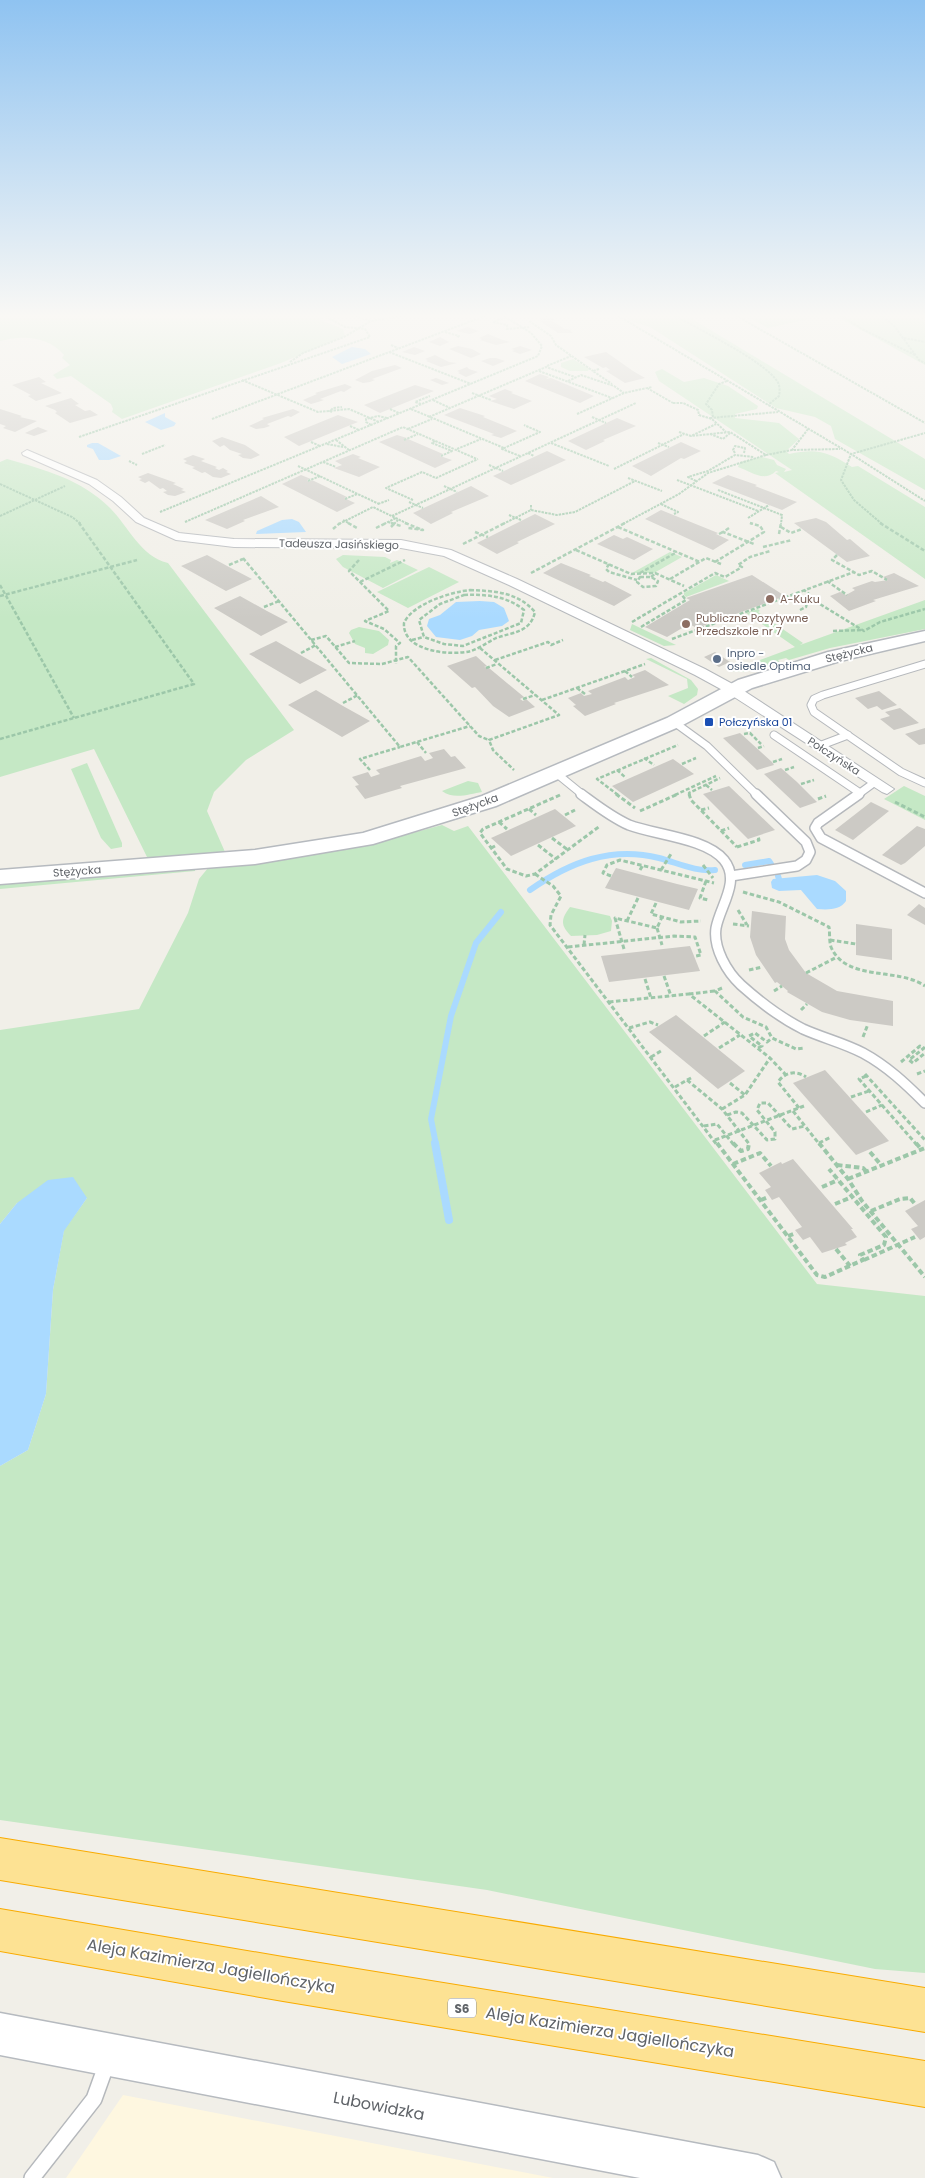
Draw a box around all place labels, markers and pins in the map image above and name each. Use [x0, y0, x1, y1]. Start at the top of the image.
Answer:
place label: A-Kuku [780, 591, 820, 607]
marker: A-Kuku [764, 593, 776, 605]
place label: Publiczne Pozytywne Przedszkole nr 7 [696, 610, 809, 639]
marker: Publiczne Pozytywne Przedszkole nr 7 [680, 618, 692, 630]
place label: Inpro - osiedle Optima [727, 645, 811, 674]
marker: Inpro - osiedle Optima [711, 653, 723, 665]
place label: Połczyńska 01 [719, 714, 792, 730]
marker: Połczyńska 01 [703, 716, 715, 728]

